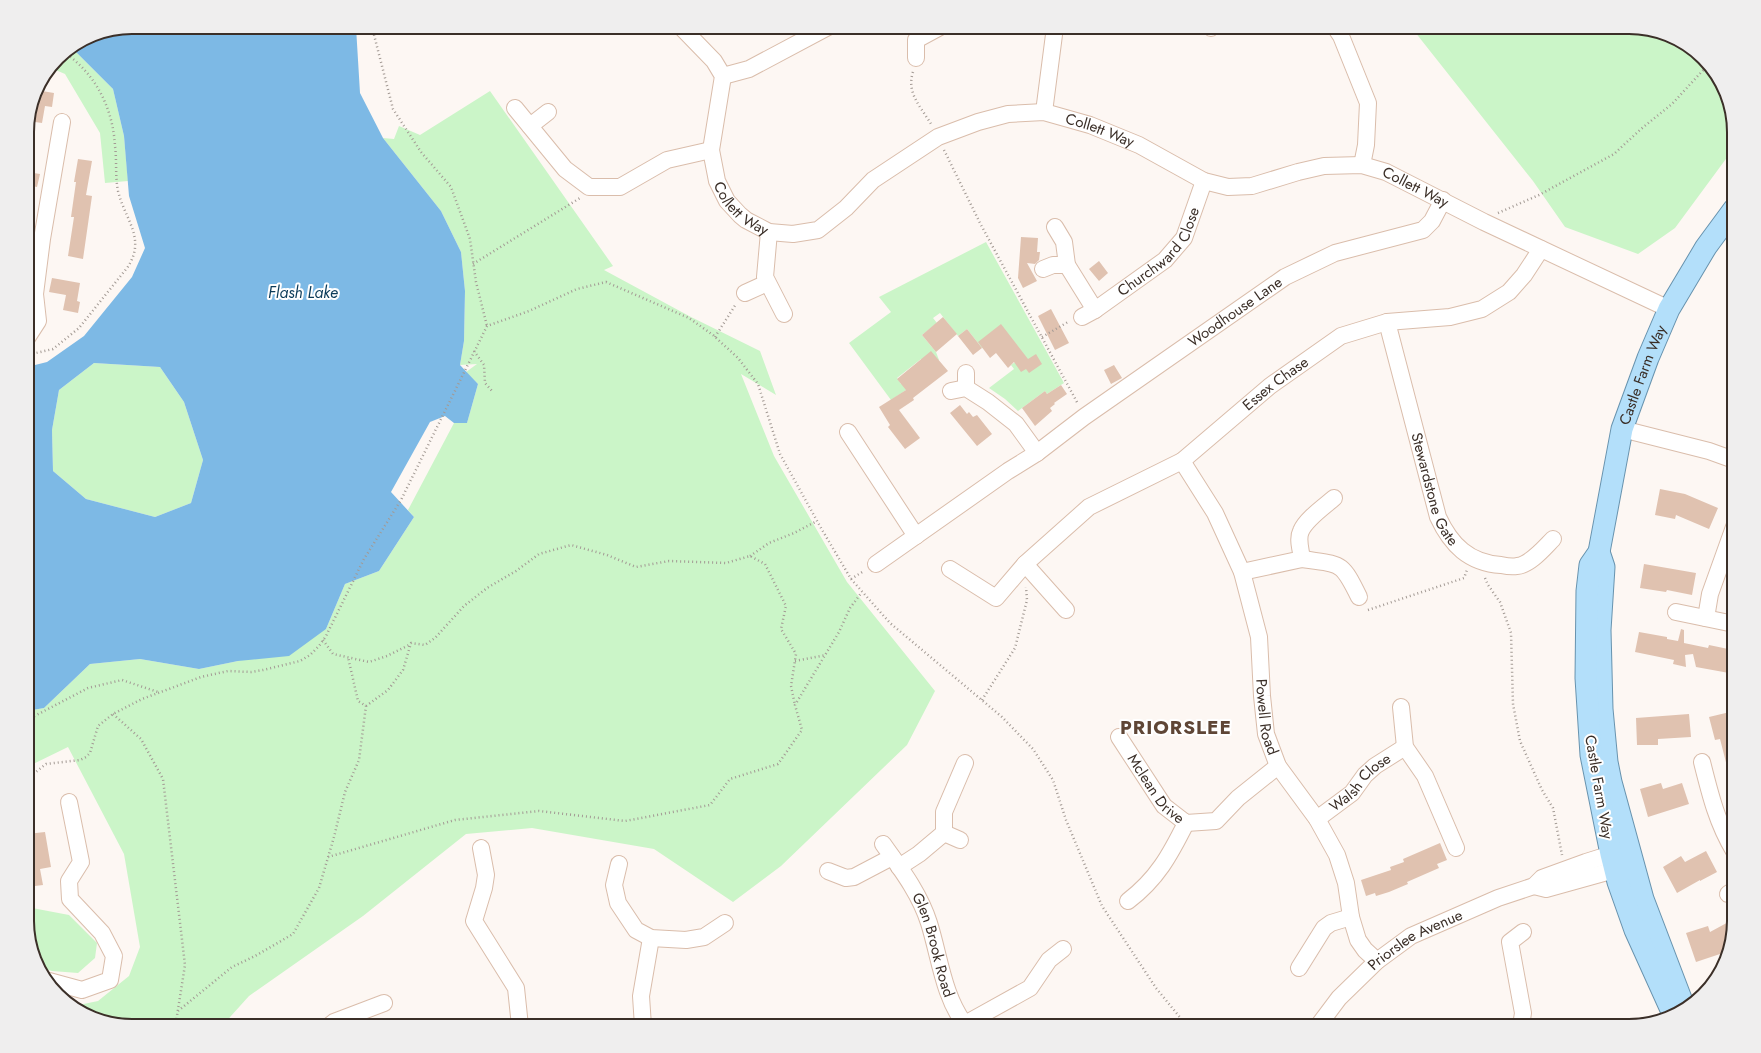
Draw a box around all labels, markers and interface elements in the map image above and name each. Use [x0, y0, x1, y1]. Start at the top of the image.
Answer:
street label: Collett Way [1063, 108, 1138, 153]
street label: Collett Way [1378, 161, 1453, 213]
street label: Collett Way [708, 178, 773, 241]
street label: Churchward Close [1113, 204, 1205, 302]
street label: Woodhouse Lane [1184, 271, 1287, 352]
water label: Flash Lake [268, 281, 338, 304]
street label: Castle Farm Way [1613, 321, 1672, 428]
street label: Essex Chase [1238, 351, 1313, 416]
street label: Stewardstone Gate [1405, 430, 1464, 551]
street label: Powell Road [1250, 678, 1284, 758]
district label: PRIORSLEE [1120, 714, 1232, 741]
street label: Castle Farm Way [1579, 733, 1619, 841]
street label: Walsh Close [1325, 748, 1395, 817]
street label: Mclean Drive [1122, 750, 1189, 829]
street label: Glen Brook Road [907, 889, 960, 1000]
street label: Priorslee Avenue [1363, 904, 1466, 975]

